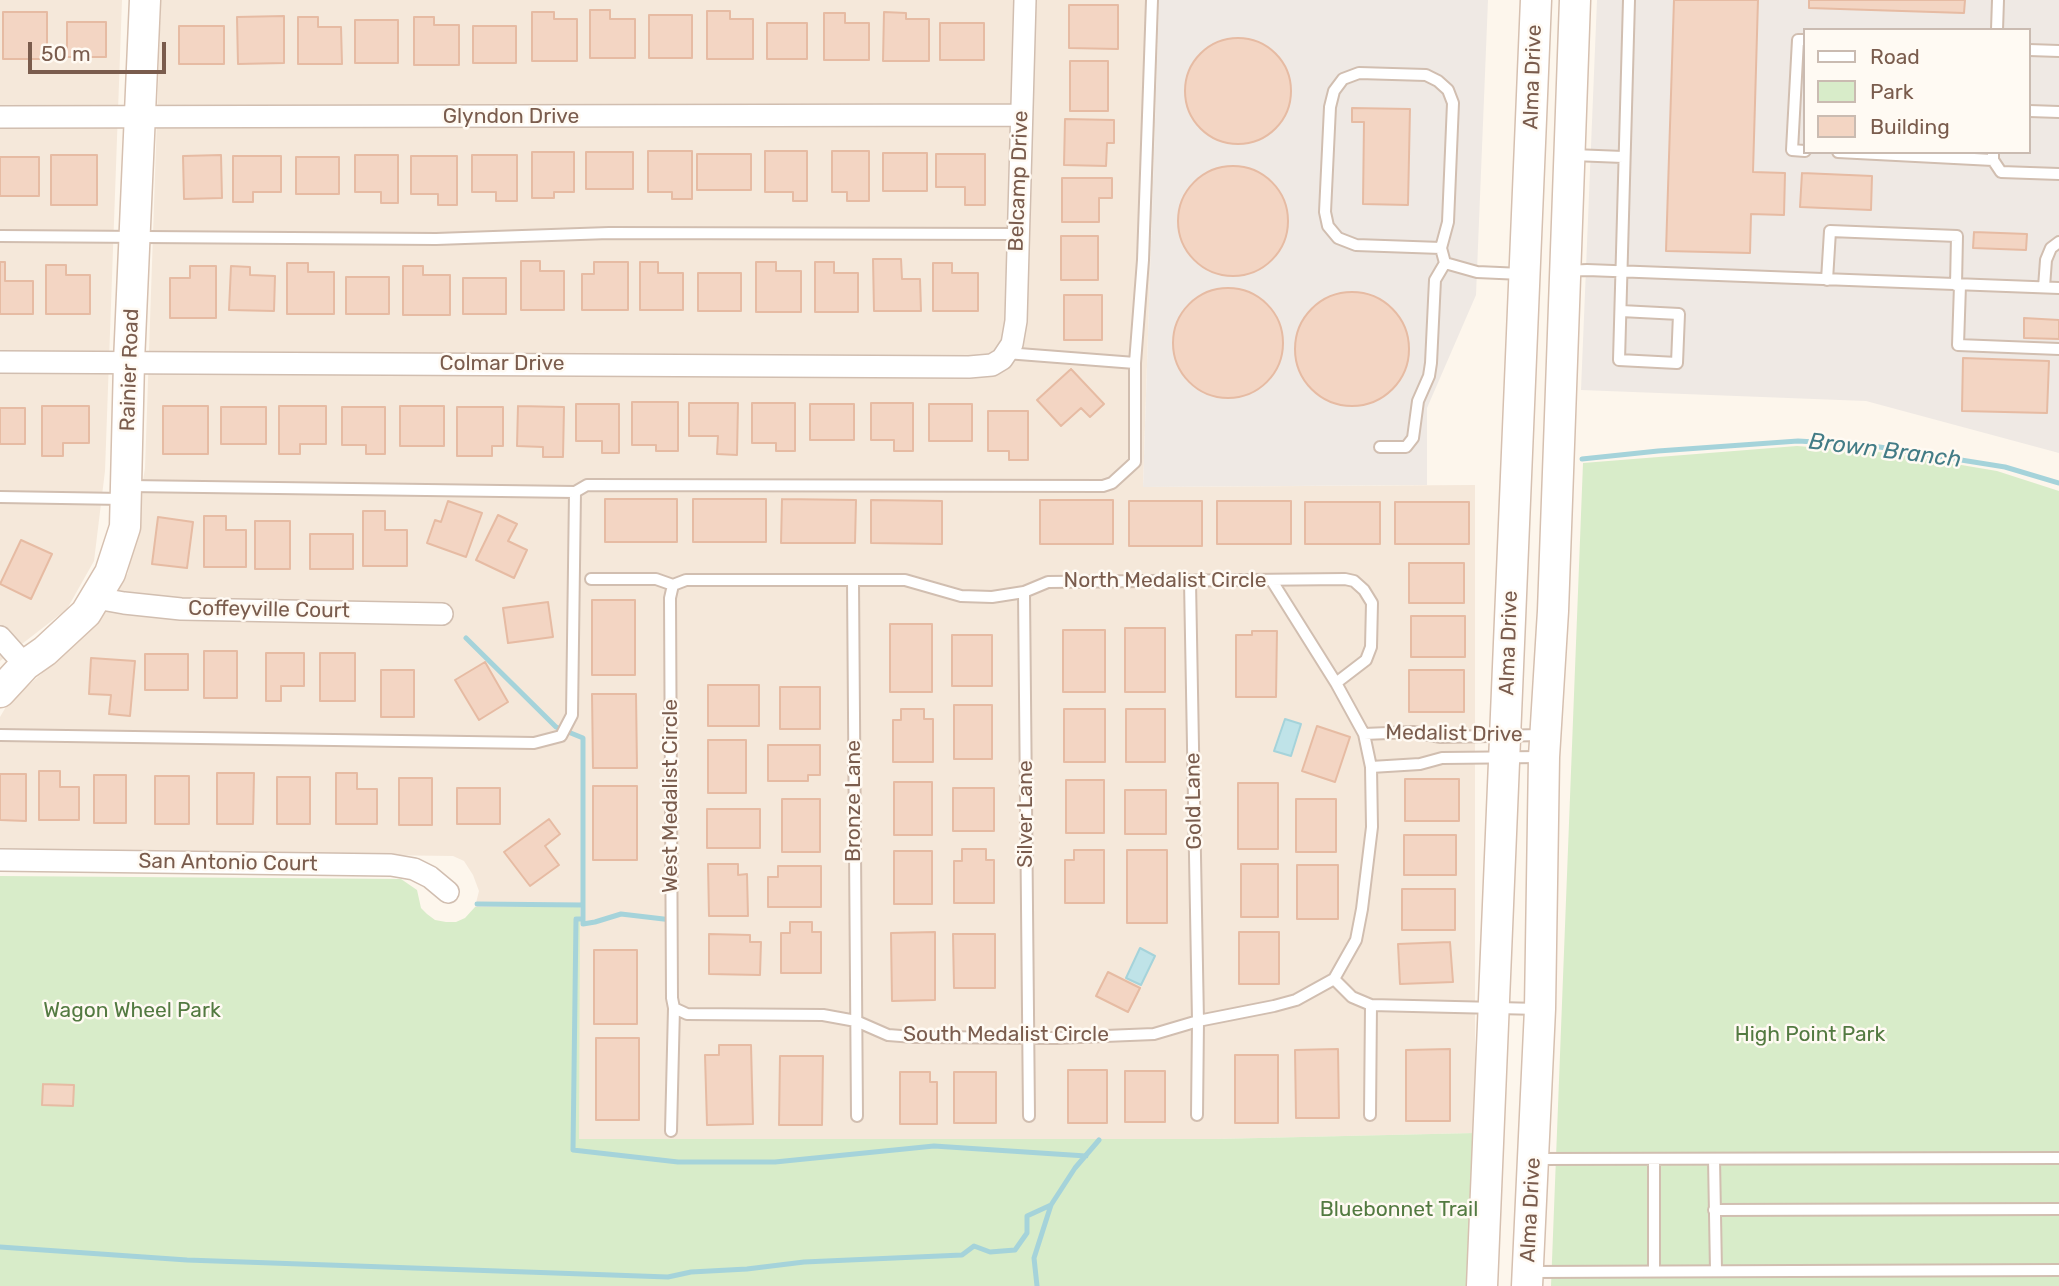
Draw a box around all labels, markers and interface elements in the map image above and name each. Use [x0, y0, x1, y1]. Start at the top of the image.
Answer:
street label: Alma Drive [1519, 24, 1547, 130]
scale bar [32, 28, 170, 72]
legend [1804, 28, 2031, 154]
text: 50 m [41, 41, 91, 66]
text: Road [1870, 44, 1920, 69]
text: Park [1870, 79, 1914, 104]
street label: Glyndon Drive [443, 104, 579, 130]
street label: Belcamp Drive [1004, 110, 1034, 252]
text: Building [1870, 114, 1950, 139]
street label: Rainier Road [115, 308, 145, 432]
street label: Colmar Drive [439, 351, 565, 377]
water label: Brown Branch [1807, 428, 1963, 474]
street label: North Medalist Circle [1064, 568, 1266, 594]
street label: Alma Drive [1495, 590, 1523, 696]
street label: Coffeyville Court [188, 596, 350, 624]
street label: West Medalist Circle [658, 699, 684, 893]
street label: Medalist Drive [1385, 720, 1523, 748]
street label: Bronze Lane [841, 740, 867, 862]
street label: Gold Lane [1181, 752, 1207, 850]
street label: Silver Lane [1013, 760, 1039, 868]
street label: San Antonio Court [138, 849, 318, 877]
park label: Wagon Wheel Park [43, 998, 221, 1024]
street label: South Medalist Circle [903, 1022, 1109, 1048]
park label: High Point Park [1735, 1022, 1885, 1048]
street label: Alma Drive [1516, 1157, 1546, 1263]
park label: Bluebonnet Trail [1320, 1197, 1478, 1223]

